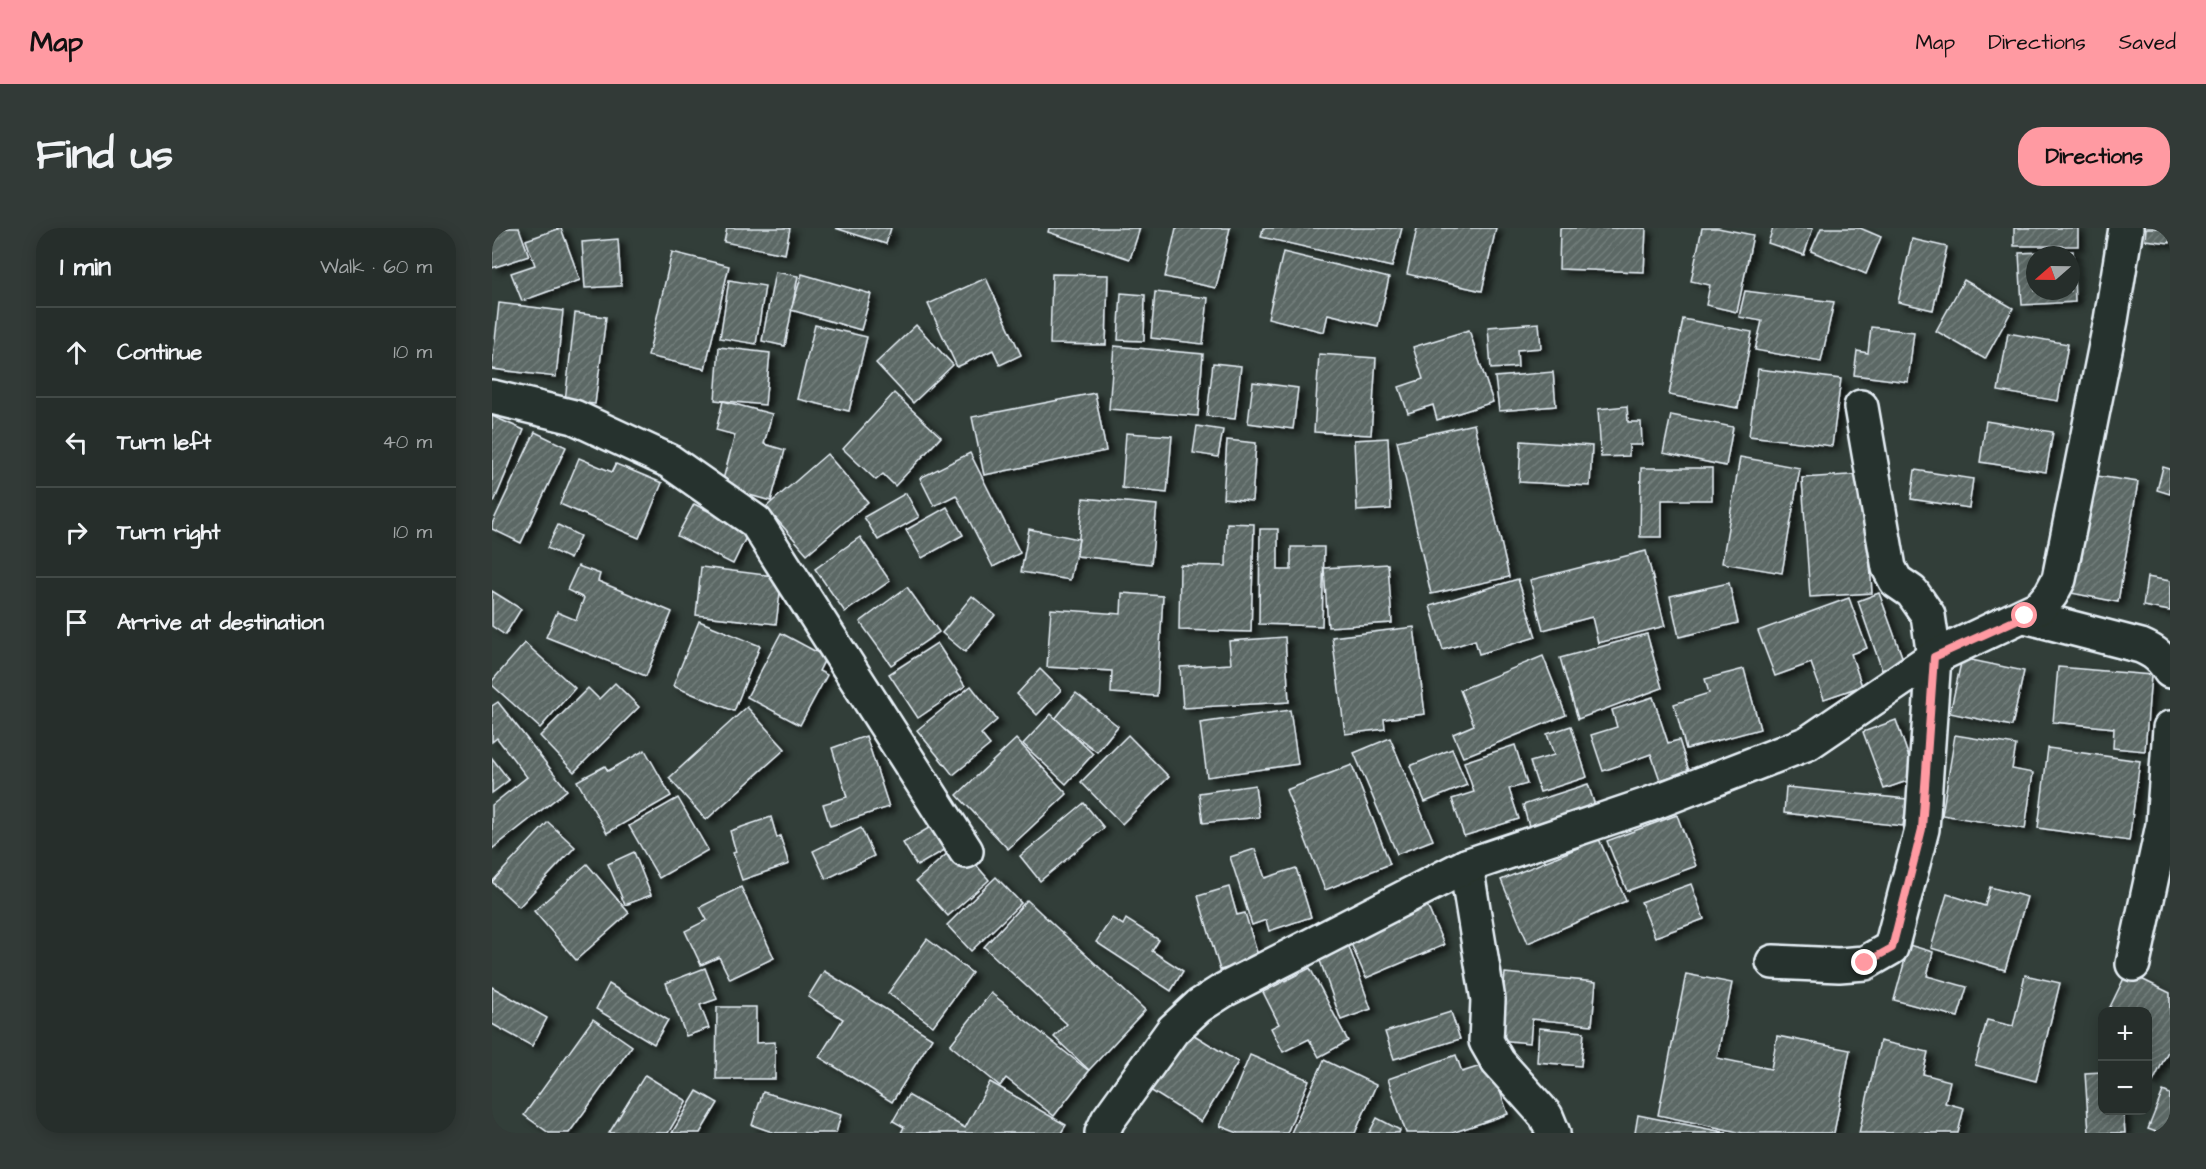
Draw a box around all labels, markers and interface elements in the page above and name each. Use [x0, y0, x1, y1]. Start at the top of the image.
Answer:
text: Map [30, 23, 83, 62]
text: Map [1915, 28, 1955, 57]
text: Directions [1988, 28, 2086, 57]
text: Saved [2119, 28, 2176, 57]
text: Find us [36, 127, 173, 185]
button: Directions [2018, 127, 2170, 186]
north arrow [2026, 246, 2080, 300]
text: 1 min [60, 249, 111, 285]
text: Walk · 60 m [320, 253, 432, 281]
icon: ahead [60, 336, 93, 369]
text: Continue [117, 337, 202, 368]
text: 10 m [393, 338, 432, 366]
icon: left [60, 426, 93, 459]
text: Turn left [117, 427, 211, 458]
text: 40 m [382, 428, 432, 456]
icon: right [60, 516, 93, 549]
text: Turn right [117, 517, 220, 548]
text: 10 m [393, 518, 432, 546]
route start [2011, 602, 2037, 628]
icon: arrive [60, 606, 93, 639]
text: Arrive at destination [117, 607, 324, 638]
route end [1851, 949, 1877, 975]
map controls [2098, 1007, 2152, 1115]
button: + [2098, 1007, 2152, 1061]
button: − [2098, 1061, 2152, 1115]

